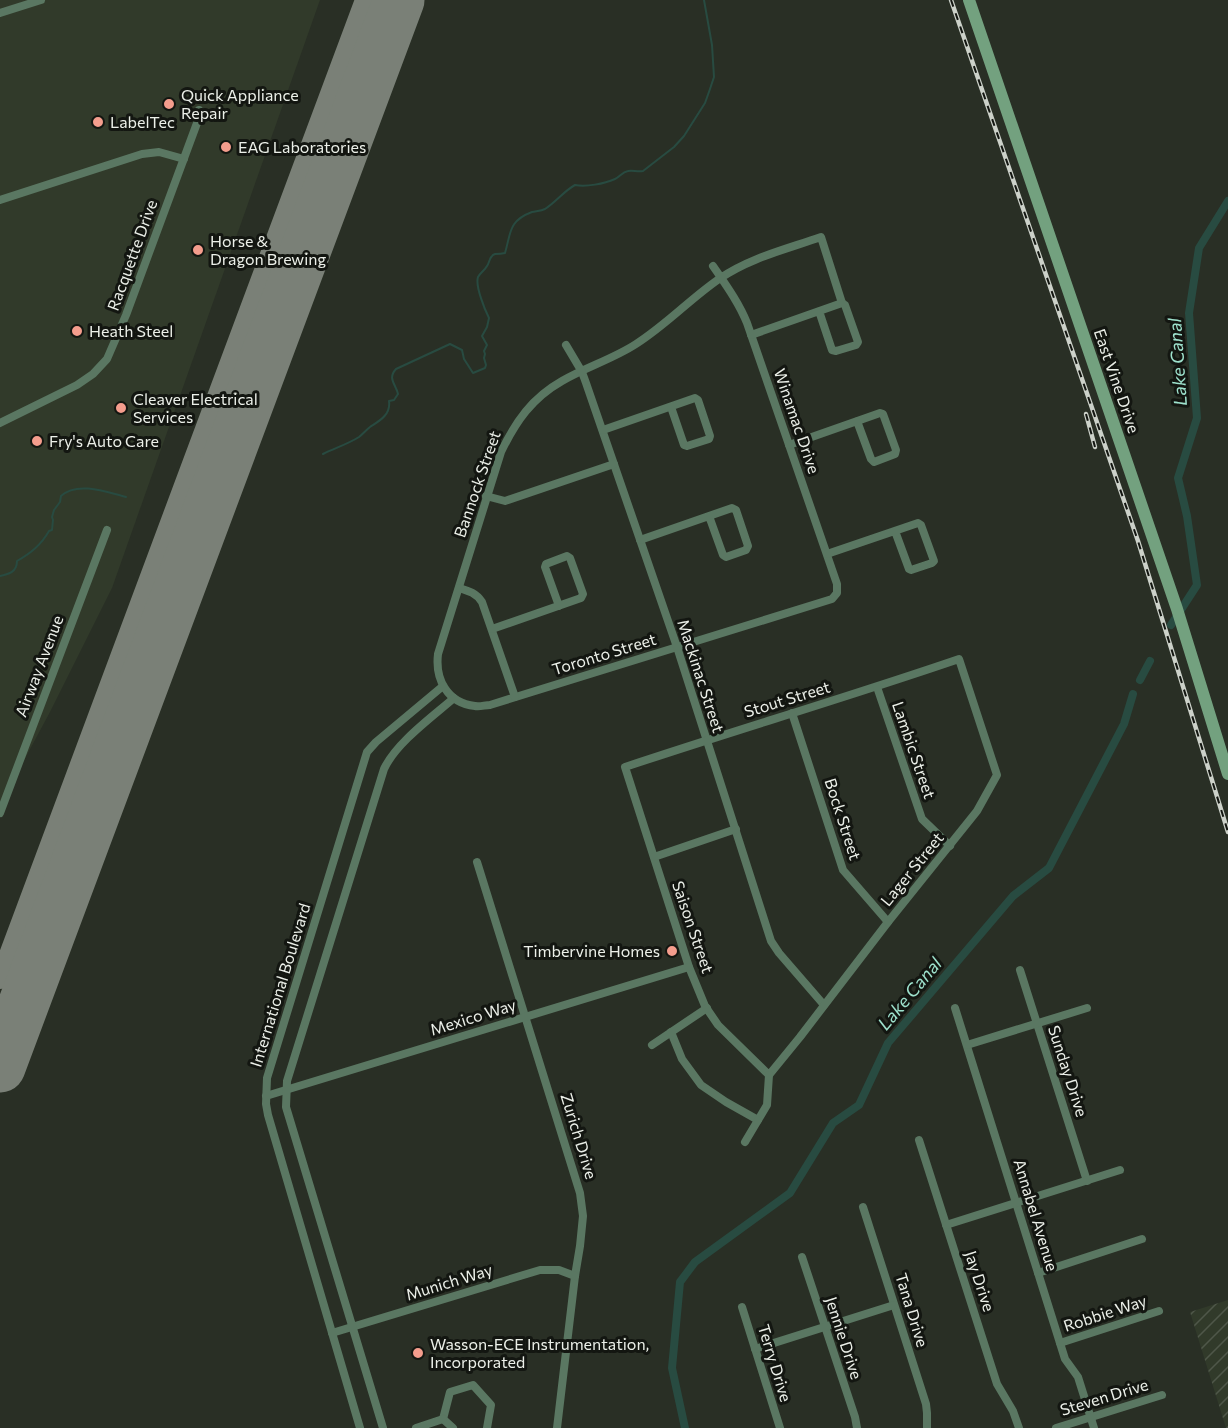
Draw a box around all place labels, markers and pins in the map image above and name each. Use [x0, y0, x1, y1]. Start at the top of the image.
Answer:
place label: Quick Appliance Repair [181, 85, 299, 122]
marker: Quick Appliance Repair [162, 97, 176, 111]
place label: LabelTec [110, 112, 175, 131]
marker: LabelTec [91, 115, 105, 129]
place label: EAG Laboratories [238, 137, 366, 156]
marker: EAG Laboratories [219, 140, 233, 154]
place label: Horse & Dragon Brewing [210, 231, 326, 268]
marker: Horse & Dragon Brewing [191, 243, 205, 257]
place label: Heath Steel [89, 321, 173, 340]
marker: Heath Steel [70, 324, 84, 338]
place label: Cleaver Electrical Services [133, 389, 258, 426]
marker: Cleaver Electrical Services [114, 401, 128, 415]
place label: Fry's Auto Care [49, 431, 159, 450]
marker: Fry's Auto Care [30, 434, 44, 448]
place label: Timbervine Homes [523, 941, 660, 960]
marker: Timbervine Homes [665, 944, 679, 958]
place label: Wasson-ECE Instrumentation, Incorporated [430, 1334, 649, 1371]
marker: Wasson-ECE Instrumentation, Incorporated [411, 1346, 425, 1360]

